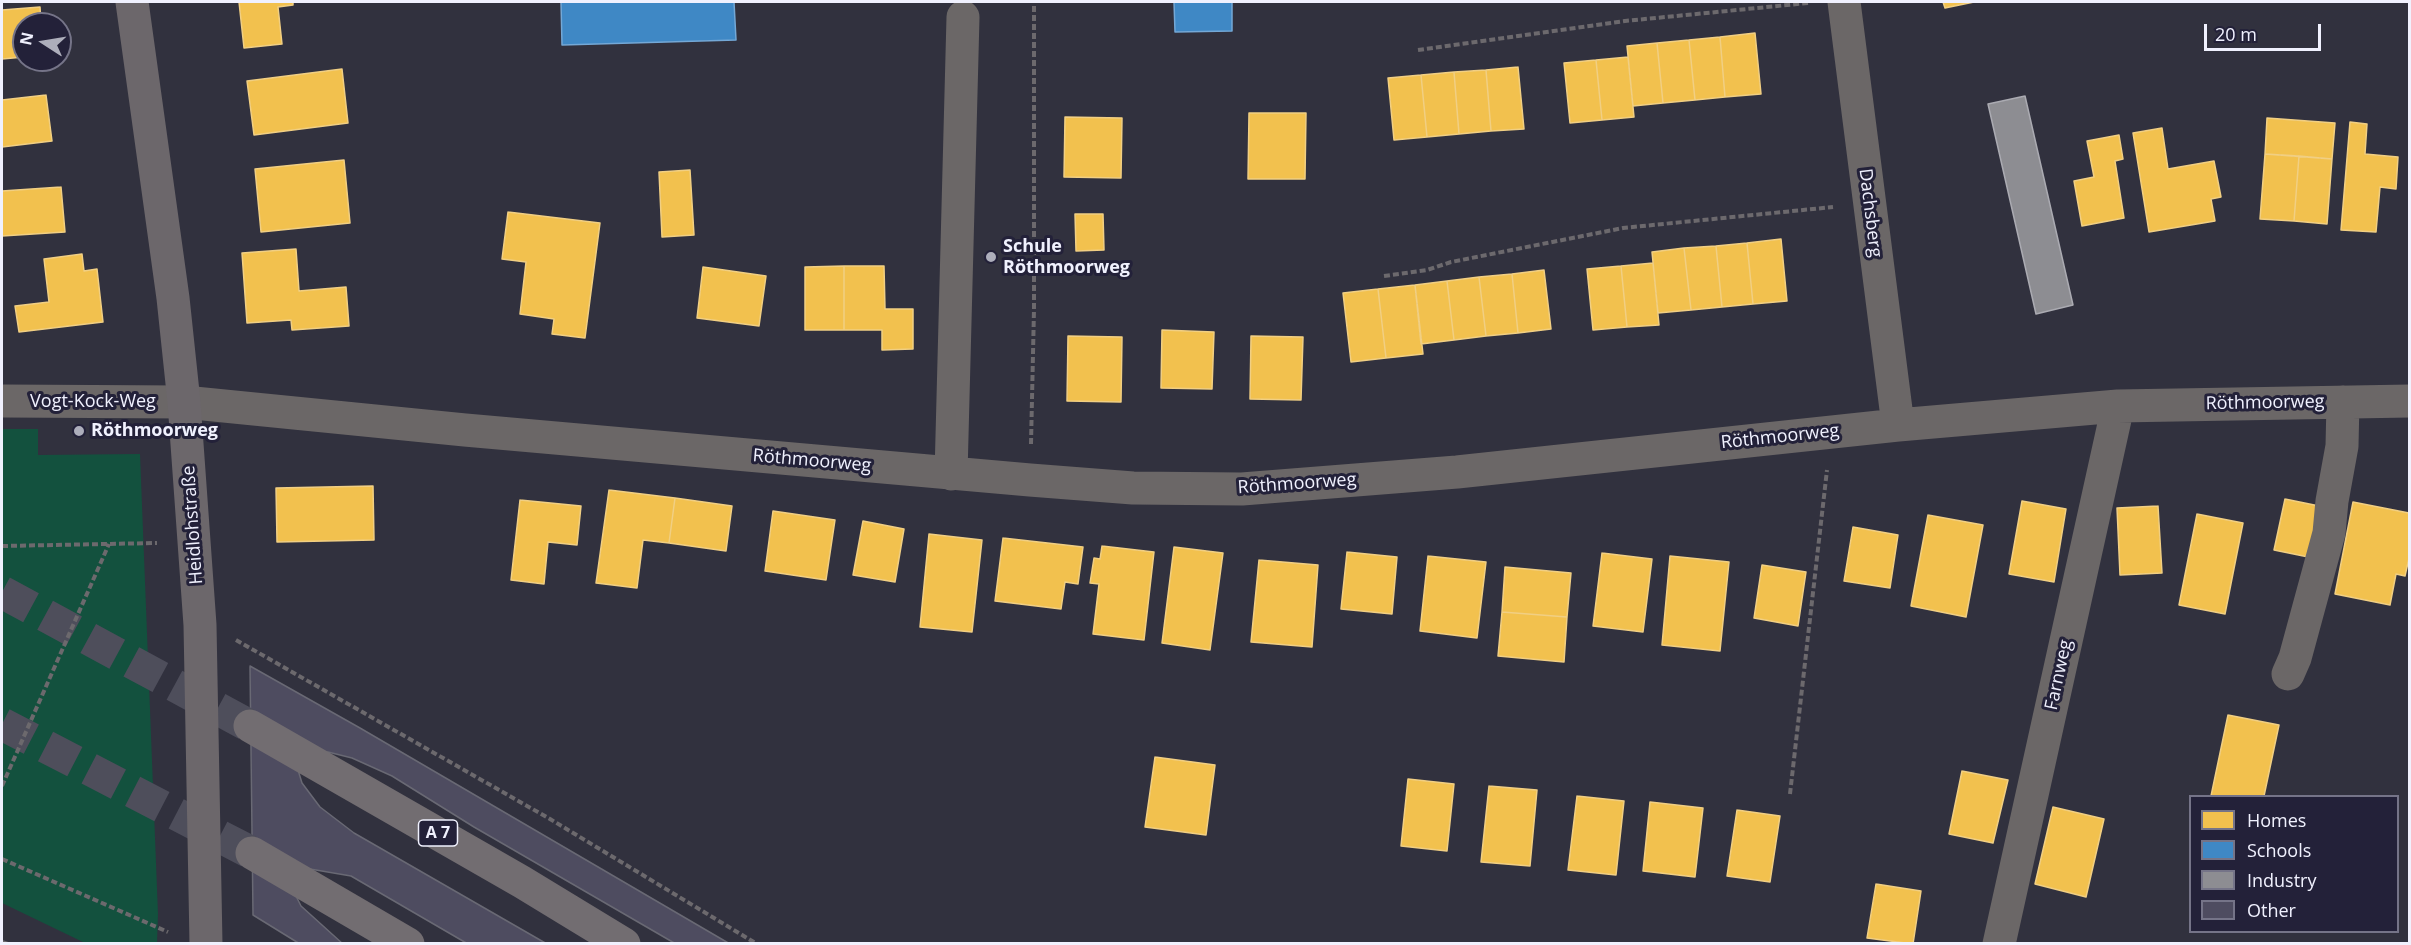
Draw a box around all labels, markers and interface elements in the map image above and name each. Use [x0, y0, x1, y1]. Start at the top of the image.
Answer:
north arrow [12, 12, 72, 72]
scale bar [2207, 12, 2324, 50]
text: 20 m [2215, 22, 2257, 46]
text: N [14, 30, 38, 47]
street label: Dachsberg [1854, 167, 1886, 259]
place label: Schule Röthmoorweg [1003, 236, 1130, 278]
marker: Schule Röthmoorweg [984, 250, 998, 264]
street label: Vogt-Kock-Weg [30, 391, 156, 413]
street label: Röthmoorweg [2205, 391, 2325, 415]
place label: Röthmoorweg [91, 420, 218, 442]
street label: Röthmoorweg [1720, 420, 1840, 454]
marker: Röthmoorweg [72, 424, 86, 438]
street label: Röthmoorweg [752, 445, 872, 477]
street label: Heidlohstraße [178, 465, 208, 585]
street label: Röthmoorweg [1237, 469, 1357, 499]
street label: Farnweg [2041, 638, 2077, 712]
legend [2189, 795, 2399, 933]
text: Homes [2247, 808, 2306, 832]
road number: A 7 [418, 820, 458, 846]
text: Schools [2247, 838, 2311, 862]
text: Industry [2247, 868, 2317, 892]
text: Other [2247, 898, 2296, 922]

